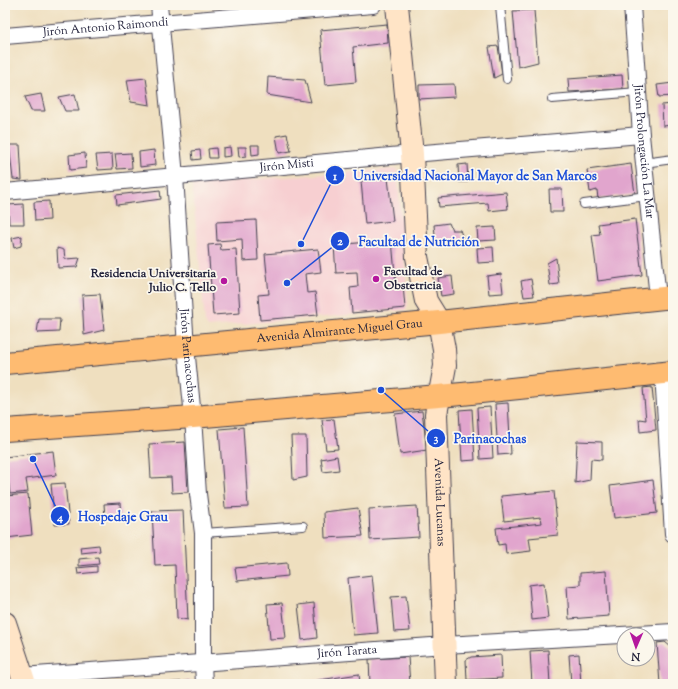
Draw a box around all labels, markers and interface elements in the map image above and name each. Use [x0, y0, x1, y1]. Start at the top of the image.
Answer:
street label: Jirón Antonio Raimondi [41, 13, 170, 42]
street label: Jirón Prolongación La Mar [628, 83, 659, 220]
street label: Jirón Misti [258, 154, 315, 177]
callout: Universidad Nacional Mayor de San Marcos [325, 163, 605, 188]
text: 1 [332, 168, 338, 186]
text: Universidad Nacional Mayor de San Marcos [353, 168, 597, 186]
callout: Facultad de Nutrición [330, 228, 487, 253]
text: 2 [337, 233, 343, 251]
text: Facultad de Nutrición [358, 234, 480, 252]
place label: Facultad de Obstetricia [383, 263, 443, 295]
place label: Residencia Universitaria Julio C. Tello [90, 265, 216, 297]
marker: Facultad de Obstetricia [371, 274, 381, 284]
marker: Residencia Universitaria Julio C. Tello [219, 276, 229, 286]
street label: Jirón Parinacochas [174, 307, 201, 404]
street label: Avenida Almirante Miguel Grau [256, 315, 424, 348]
callout: Parinacochas [426, 426, 534, 451]
text: 3 [434, 430, 439, 448]
text: Parinacochas [454, 431, 526, 449]
street label: Avenida Lucanas [429, 458, 450, 547]
callout: Hospedaje Grau [50, 504, 176, 529]
text: 4 [56, 509, 63, 527]
text: Hospedaje Grau [78, 509, 169, 527]
north arrow [616, 627, 656, 667]
street label: Jirón Tarata [316, 641, 378, 663]
text: N [631, 648, 641, 664]

